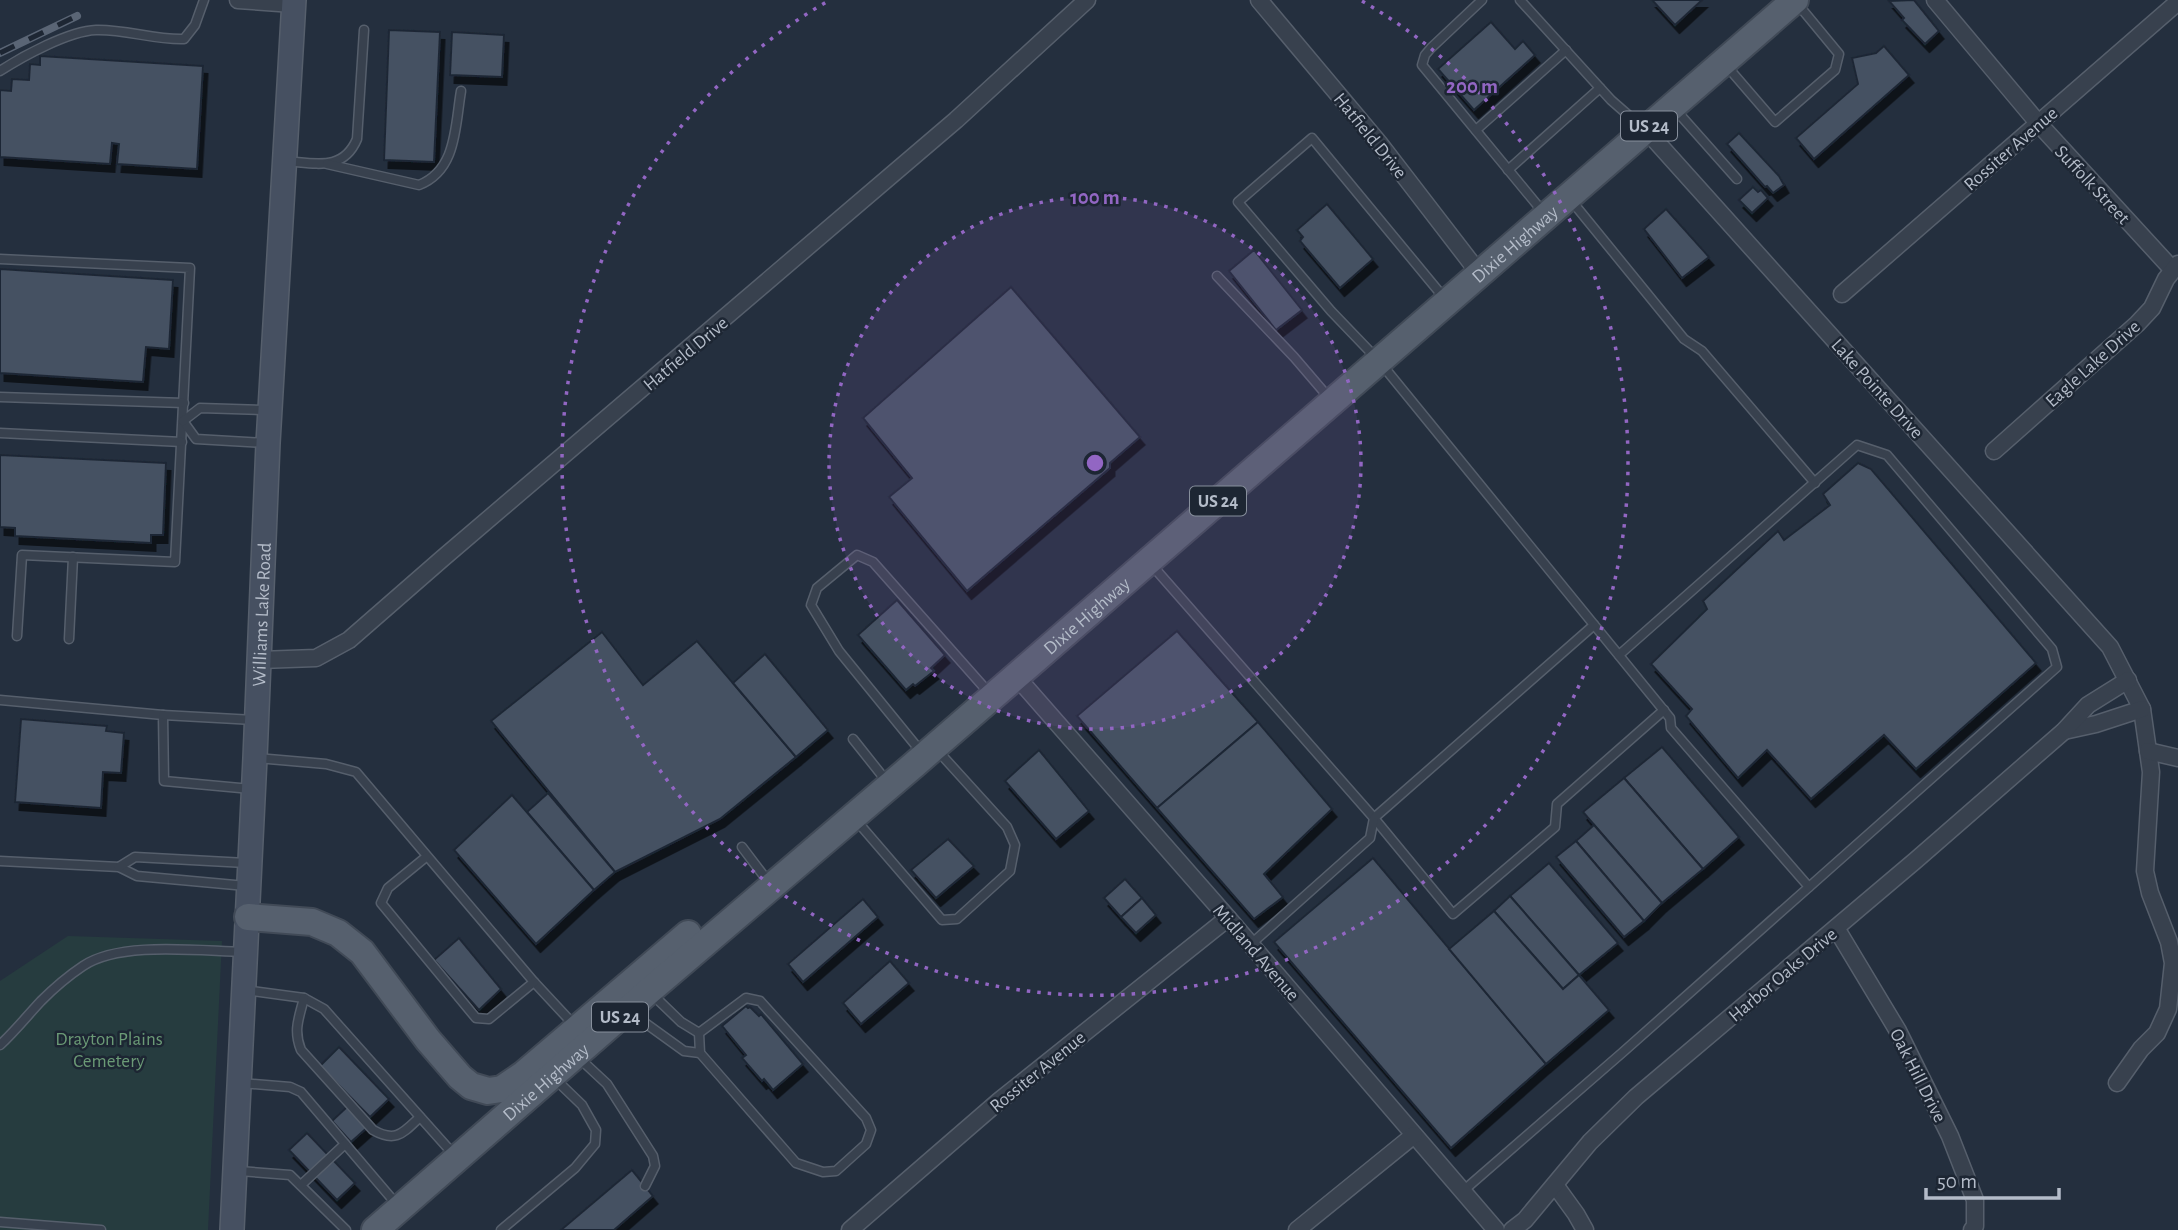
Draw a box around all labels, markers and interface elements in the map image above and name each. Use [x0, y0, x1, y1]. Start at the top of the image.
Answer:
text: 200 m [1446, 76, 1498, 97]
street label: Hatfield Drive [1330, 90, 1410, 182]
street label: Rossiter Avenue [1961, 104, 2061, 195]
road number: US 24 [1621, 112, 1677, 140]
street label: Suffolk Street [2051, 142, 2133, 228]
text: 100 m [1070, 187, 1120, 208]
street label: Dixie Highway [1469, 202, 1562, 287]
street label: Hatfield Drive [640, 313, 732, 395]
street label: Eagle Lake Drive [2042, 317, 2144, 411]
street label: Lake Pointe Drive [1827, 335, 1926, 443]
centre of rings [1083, 451, 1107, 475]
road number: US 24 [1190, 486, 1246, 516]
street label: Williams Lake Road [250, 542, 275, 687]
street label: Dixie Highway [1040, 574, 1134, 659]
street label: Midland Avenue [1209, 901, 1303, 1005]
street label: Harbor Oaks Drive [1725, 925, 1841, 1026]
road number: US 24 [592, 1002, 648, 1032]
street label: Oak Hill Drive [1886, 1026, 1949, 1126]
street label: Rossiter Avenue [986, 1028, 1089, 1116]
park label: Drayton Plains Cemetery [55, 1030, 163, 1071]
street label: Dixie Highway [500, 1040, 593, 1125]
scale bar [1926, 1156, 2059, 1200]
text: 50 m [1937, 1171, 1977, 1192]

